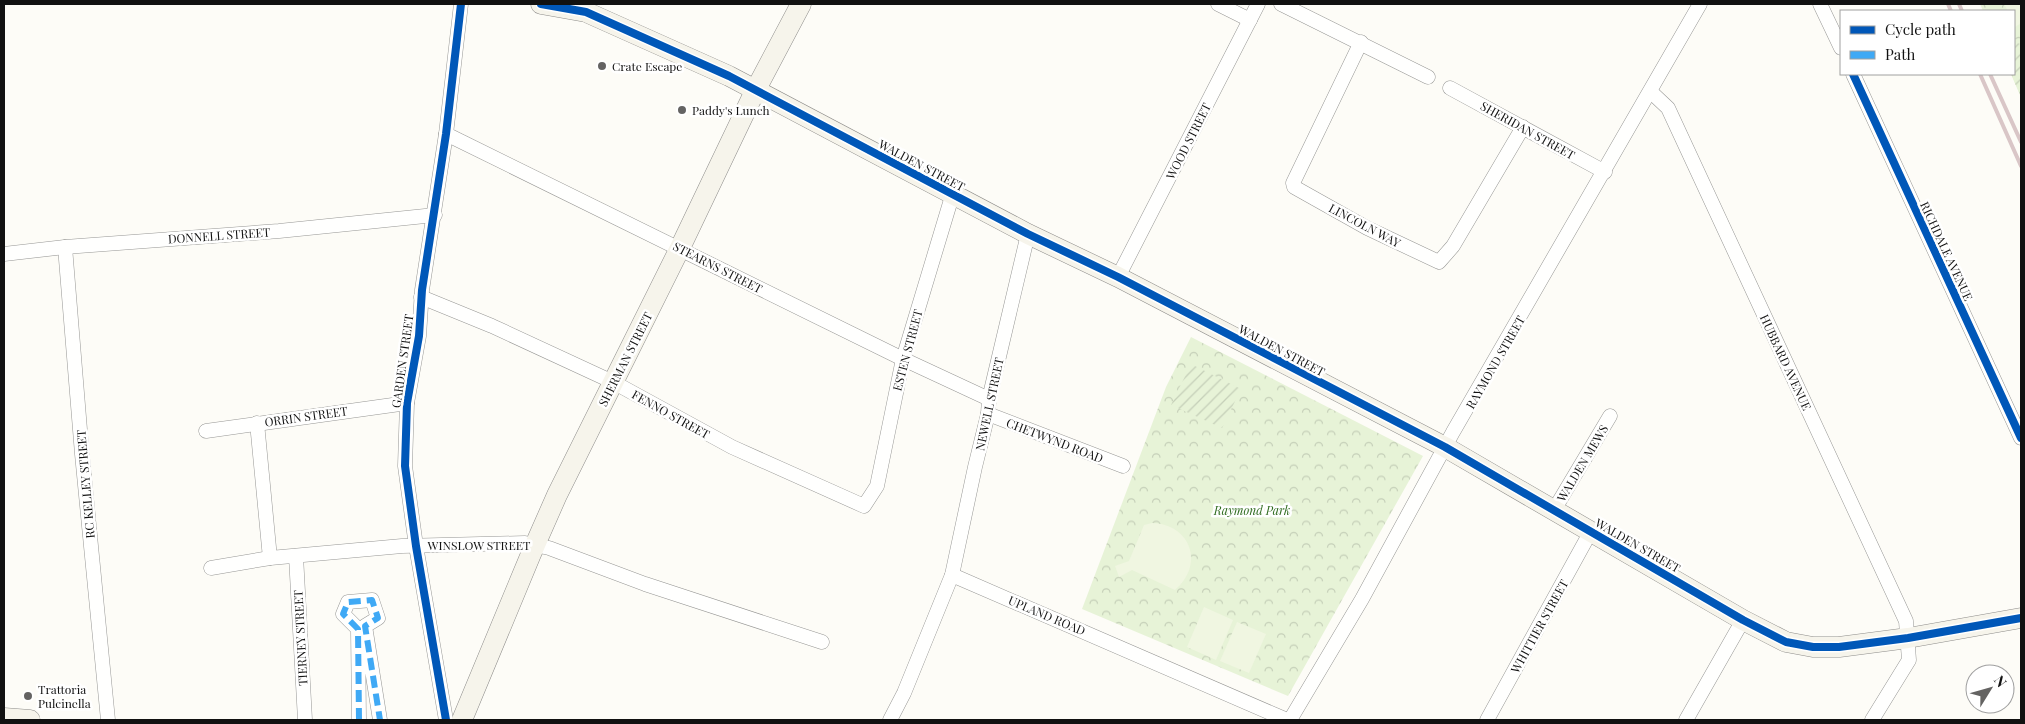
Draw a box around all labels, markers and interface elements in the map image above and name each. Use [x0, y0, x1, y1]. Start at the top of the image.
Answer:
legend [1840, 10, 2015, 75]
text: Cycle path [1885, 19, 1956, 39]
text: Path [1885, 44, 1915, 64]
place label: Crate Escape [612, 58, 682, 74]
marker: Crate Escape [596, 60, 608, 72]
street label: SHERIDAN STREET [1478, 97, 1579, 163]
street label: WOOD STREET [1161, 100, 1214, 183]
place label: Paddy's Lunch [692, 102, 770, 118]
marker: Paddy's Lunch [676, 104, 688, 116]
street label: WALDEN STREET [875, 135, 968, 195]
street label: LINCOLN WAY [1326, 199, 1404, 251]
street label: RICHDALE AVENUE [1917, 199, 1977, 303]
street label: DONNELL STREET [167, 223, 271, 247]
street label: STEARNS STREET [671, 238, 766, 297]
street label: ESTEN STREET [888, 307, 926, 393]
street label: SHERMAN STREET [594, 309, 656, 409]
street label: HUBBARD AVENUE [1757, 311, 1815, 413]
street label: GARDEN STREET [387, 312, 417, 409]
street label: RAYMOND STREET [1462, 312, 1528, 411]
street label: WALDEN STREET [1235, 320, 1328, 380]
street label: NEWELL STREET [971, 355, 1007, 452]
street label: FENNO STREET [629, 386, 713, 442]
street label: ORRIN STREET [263, 402, 349, 430]
street label: CHETWYND ROAD [1004, 414, 1106, 466]
street label: WALDEN MEWS [1552, 422, 1611, 505]
street label: RC KELLEY STREET [72, 428, 98, 539]
park label: Raymond Park [1213, 502, 1290, 518]
street label: WALDEN STREET [1592, 514, 1684, 576]
street label: WINSLOW STREET [427, 537, 531, 553]
street label: WHITTIER STREET [1506, 576, 1572, 677]
street label: TIERNEY STREET [289, 589, 310, 686]
street label: UPLAND ROAD [1006, 592, 1088, 639]
north arrow [1965, 664, 2015, 714]
text: N [1990, 671, 2011, 691]
place label: Trattoria Pulcinella [38, 681, 91, 711]
marker: Trattoria Pulcinella [22, 690, 34, 702]

